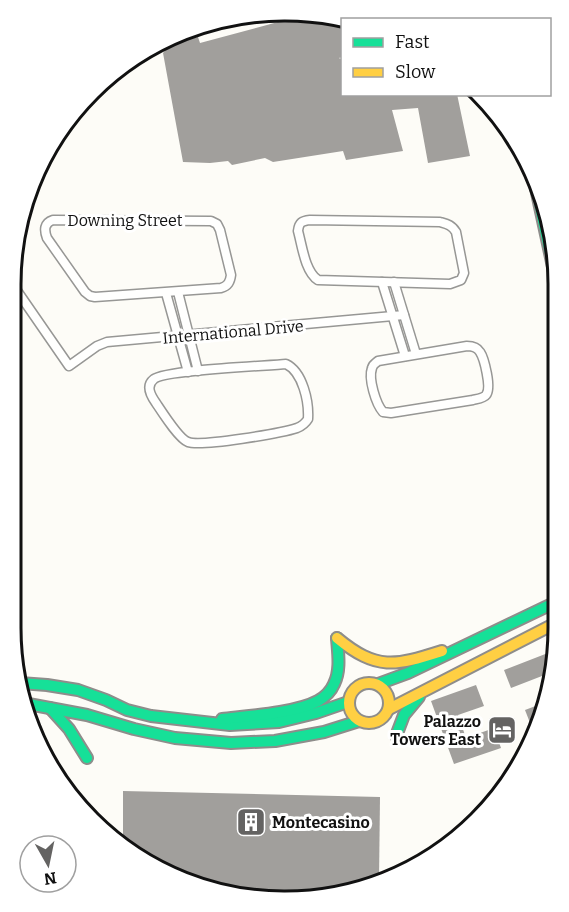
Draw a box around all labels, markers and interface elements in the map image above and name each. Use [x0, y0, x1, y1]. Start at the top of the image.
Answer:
legend [341, 18, 551, 96]
text: Fast [395, 31, 430, 53]
text: Slow [395, 61, 436, 83]
street label: Downing Street [67, 211, 183, 230]
street label: International Drive [162, 316, 304, 348]
place label: Palazzo Towers East [390, 712, 482, 749]
hotel icon: Palazzo Towers East [486, 714, 518, 746]
building icon: Montecasino [235, 806, 267, 838]
place label: Montecasino [272, 813, 370, 832]
north arrow [18, 834, 78, 894]
text: N [43, 868, 58, 889]

